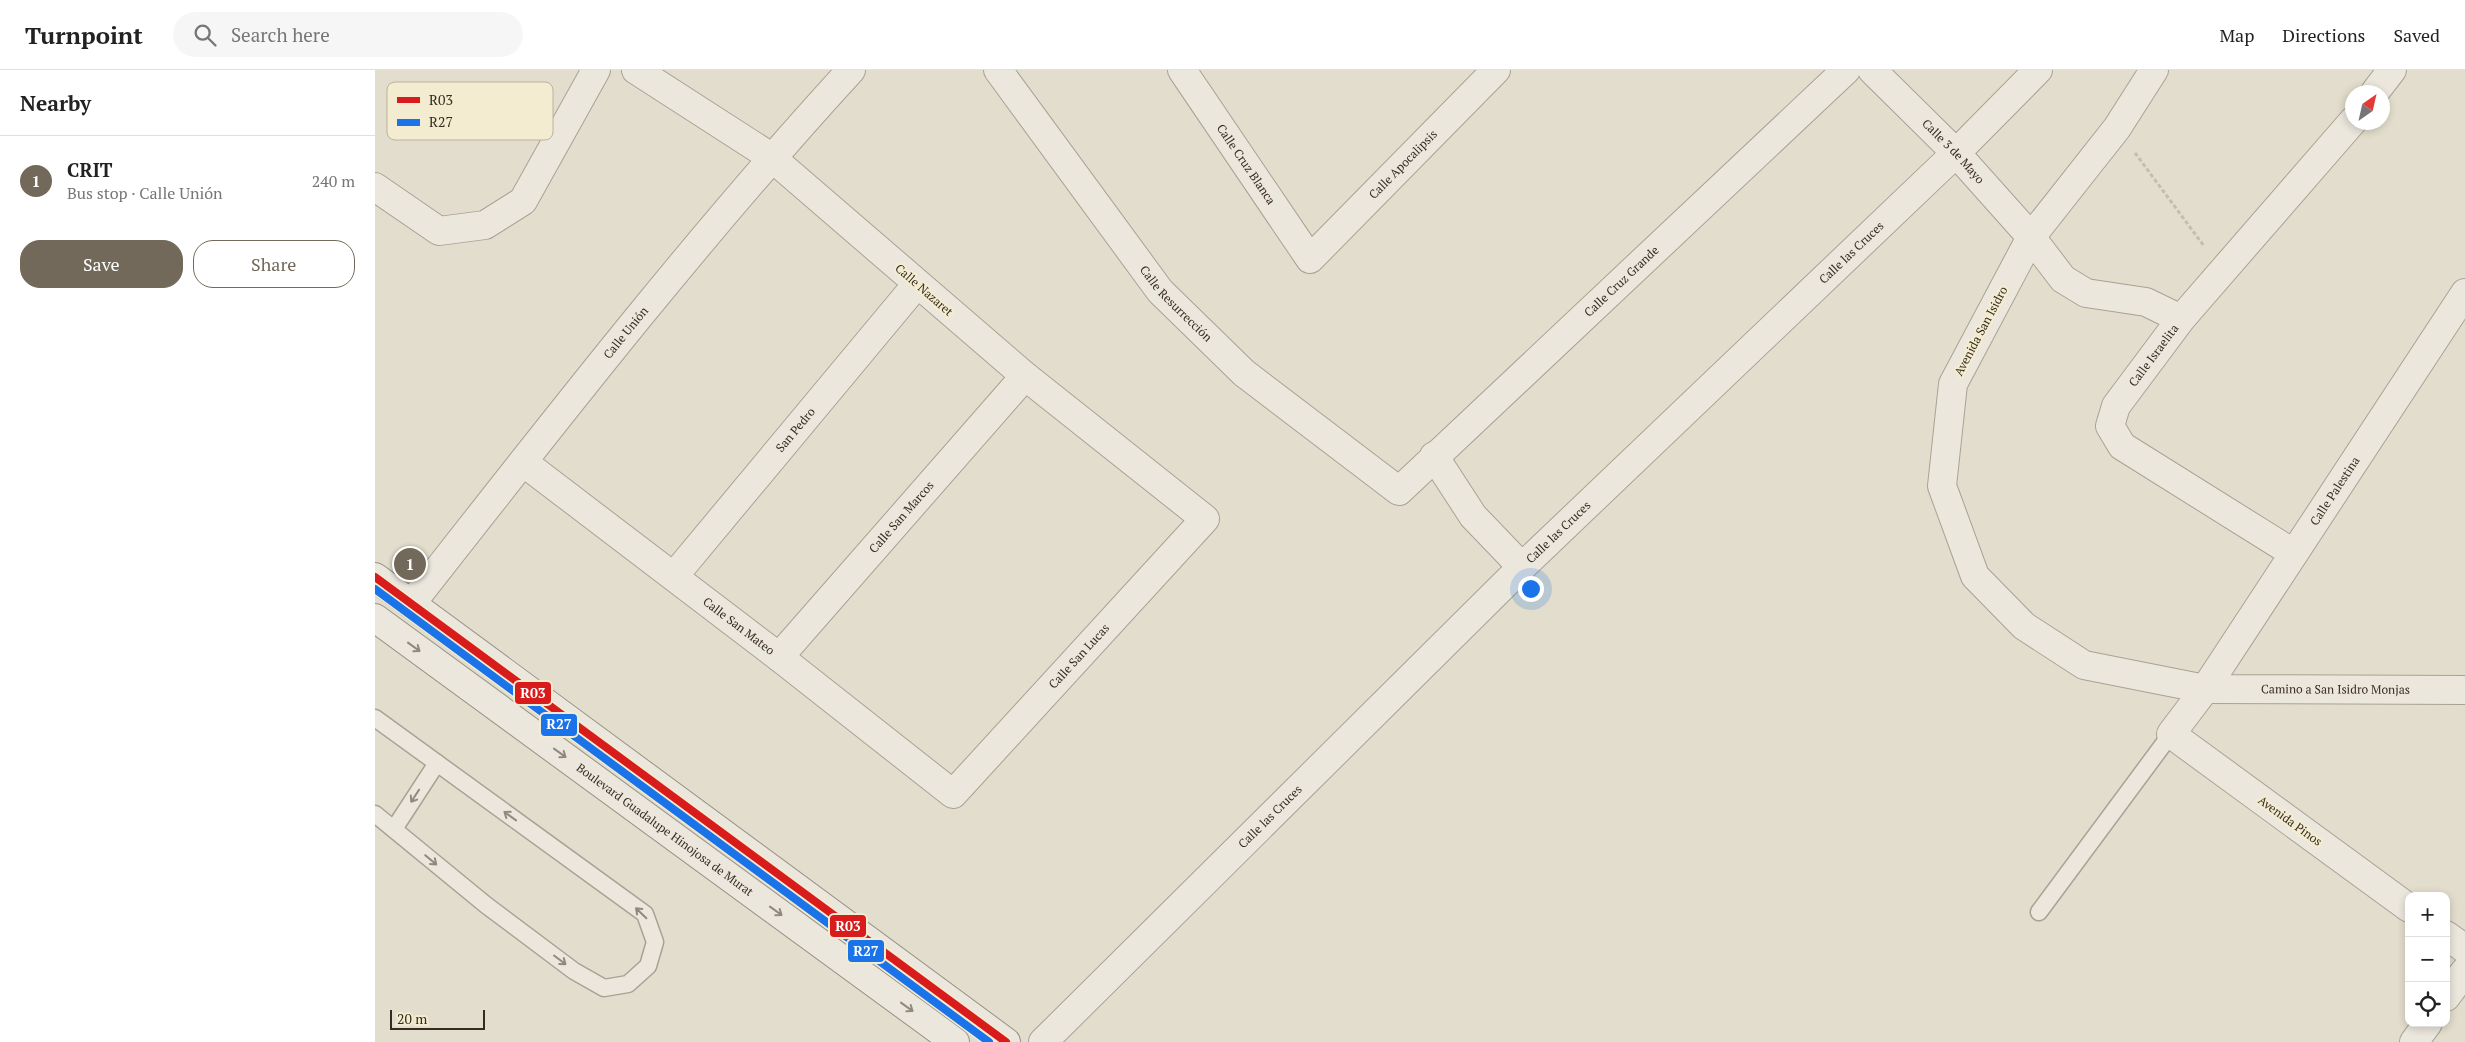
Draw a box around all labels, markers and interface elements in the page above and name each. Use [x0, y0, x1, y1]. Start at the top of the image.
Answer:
search box [173, 12, 523, 57]
text: Turnpoint [25, 19, 143, 51]
icon: search [191, 21, 219, 49]
text: Search here [231, 22, 330, 47]
text: Map [2219, 23, 2254, 47]
text: Directions [2282, 23, 2365, 47]
text: Saved [2393, 23, 2440, 47]
legend [387, 82, 553, 140]
north arrow [2345, 85, 2390, 130]
text: Nearby [20, 89, 91, 117]
text: R03 [429, 90, 453, 109]
text: R27 [429, 112, 453, 131]
street label: Calle 3 de Mayo [1919, 116, 1988, 187]
street label: Calle Cruz Blanca [1214, 121, 1279, 207]
street label: Calle Apocalipsis [1365, 126, 1440, 202]
text: CRIT [67, 157, 112, 182]
text: 1 [31, 170, 41, 192]
text: 240 m [312, 170, 355, 192]
text: Bus stop · Calle Unión [67, 182, 223, 204]
street label: Calle las Cruces [1816, 218, 1887, 287]
button: Save [20, 240, 183, 288]
button: Share [193, 240, 355, 288]
street label: Calle Cruz Grande [1581, 242, 1662, 320]
street label: Calle Nazaret [892, 260, 957, 319]
street label: Calle Resurrección [1137, 262, 1215, 345]
street label: Avenida San Isidro [1951, 283, 2011, 378]
street label: Calle Unión [600, 303, 651, 362]
street label: Calle Israelita [2125, 321, 2181, 389]
street label: San Pedro [772, 404, 818, 455]
street label: Calle Palestina [2306, 454, 2363, 528]
street label: Calle San Marcos [866, 478, 937, 556]
street label: Calle las Cruces [1523, 498, 1594, 566]
pin: 1 [394, 545, 426, 583]
your location [1518, 576, 1544, 602]
street label: Calle San Mateo [700, 594, 778, 658]
street label: Calle San Lucas [1045, 620, 1112, 692]
one-way arrow [407, 641, 420, 652]
line badge: R03 [514, 681, 552, 705]
street label: Camino a San Isidro Monjas [2261, 681, 2410, 697]
text: R03 [520, 683, 546, 702]
line badge: R27 [540, 713, 578, 737]
text: R27 [546, 714, 572, 733]
one-way arrow [553, 748, 567, 758]
street label: Boulevard Guadalupe Hinojosa de Murat [574, 760, 757, 899]
street label: Calle las Cruces [1235, 782, 1305, 851]
one-way arrow [410, 789, 420, 803]
street label: Avenida Pinos [2255, 792, 2325, 849]
one-way arrow [504, 811, 517, 822]
one-way arrow [425, 855, 438, 866]
map controls [2405, 892, 2450, 1027]
button: + [2405, 892, 2450, 937]
one-way arrow [769, 906, 783, 916]
one-way arrow [635, 907, 647, 919]
line badge: R03 [829, 914, 867, 938]
text: R03 [835, 916, 861, 935]
button: − [2405, 937, 2450, 982]
line badge: R27 [847, 939, 885, 963]
text: R27 [853, 941, 879, 960]
one-way arrow [552, 955, 566, 965]
button: locate [2405, 982, 2450, 1027]
one-way arrow [900, 1001, 913, 1012]
scale bar [390, 1007, 485, 1030]
text: 20 m [397, 1009, 427, 1028]

